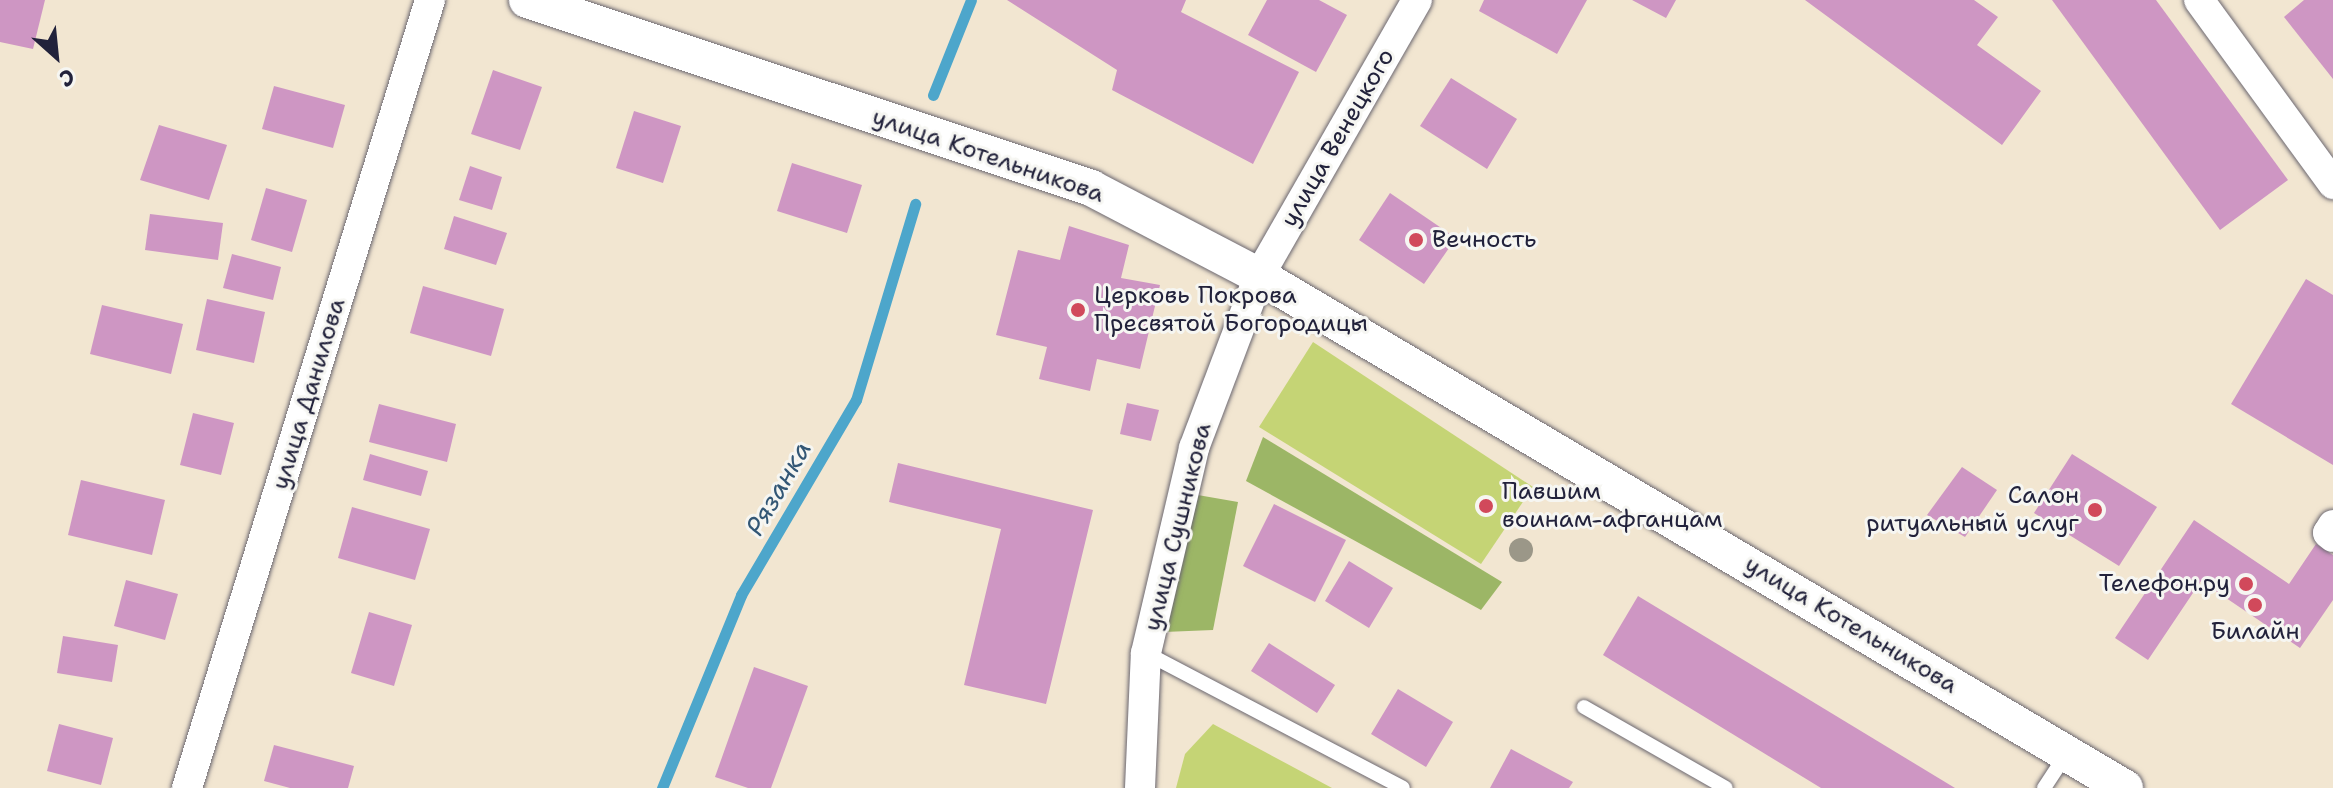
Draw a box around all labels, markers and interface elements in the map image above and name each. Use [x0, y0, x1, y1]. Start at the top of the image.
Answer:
north arrow [16, 16, 96, 96]
street label: улица Венецкого [1275, 44, 1401, 232]
text: С [55, 62, 80, 94]
street label: улица Котельникова [868, 103, 1108, 209]
place label: Вечность [1432, 226, 1536, 254]
marker: Вечность [1407, 231, 1425, 249]
place label: Церковь Покрова Пресвятой Богородицы [1094, 282, 1368, 338]
street label: улица Данилова [266, 295, 352, 493]
marker: Церковь Покрова Пресвятой Богородицы [1069, 301, 1087, 319]
street label: улица Сушникова [1138, 420, 1218, 634]
water label: Рязанка [739, 435, 817, 541]
place label: Павшим воинам-афганцам [1502, 478, 1723, 534]
place label: Салон ритуальный услуг [1866, 482, 2079, 538]
marker: Павшим воинам-афганцам [1477, 497, 1495, 515]
marker: Салон ритуальный услуг [2086, 501, 2104, 519]
street label: улица Котельникова [1739, 550, 1963, 700]
place label: Телефон.ру [2099, 570, 2230, 598]
marker: Телефон.ру [2237, 575, 2255, 593]
marker: Билайн [2246, 596, 2264, 614]
place label: Билайн [2210, 618, 2300, 646]

